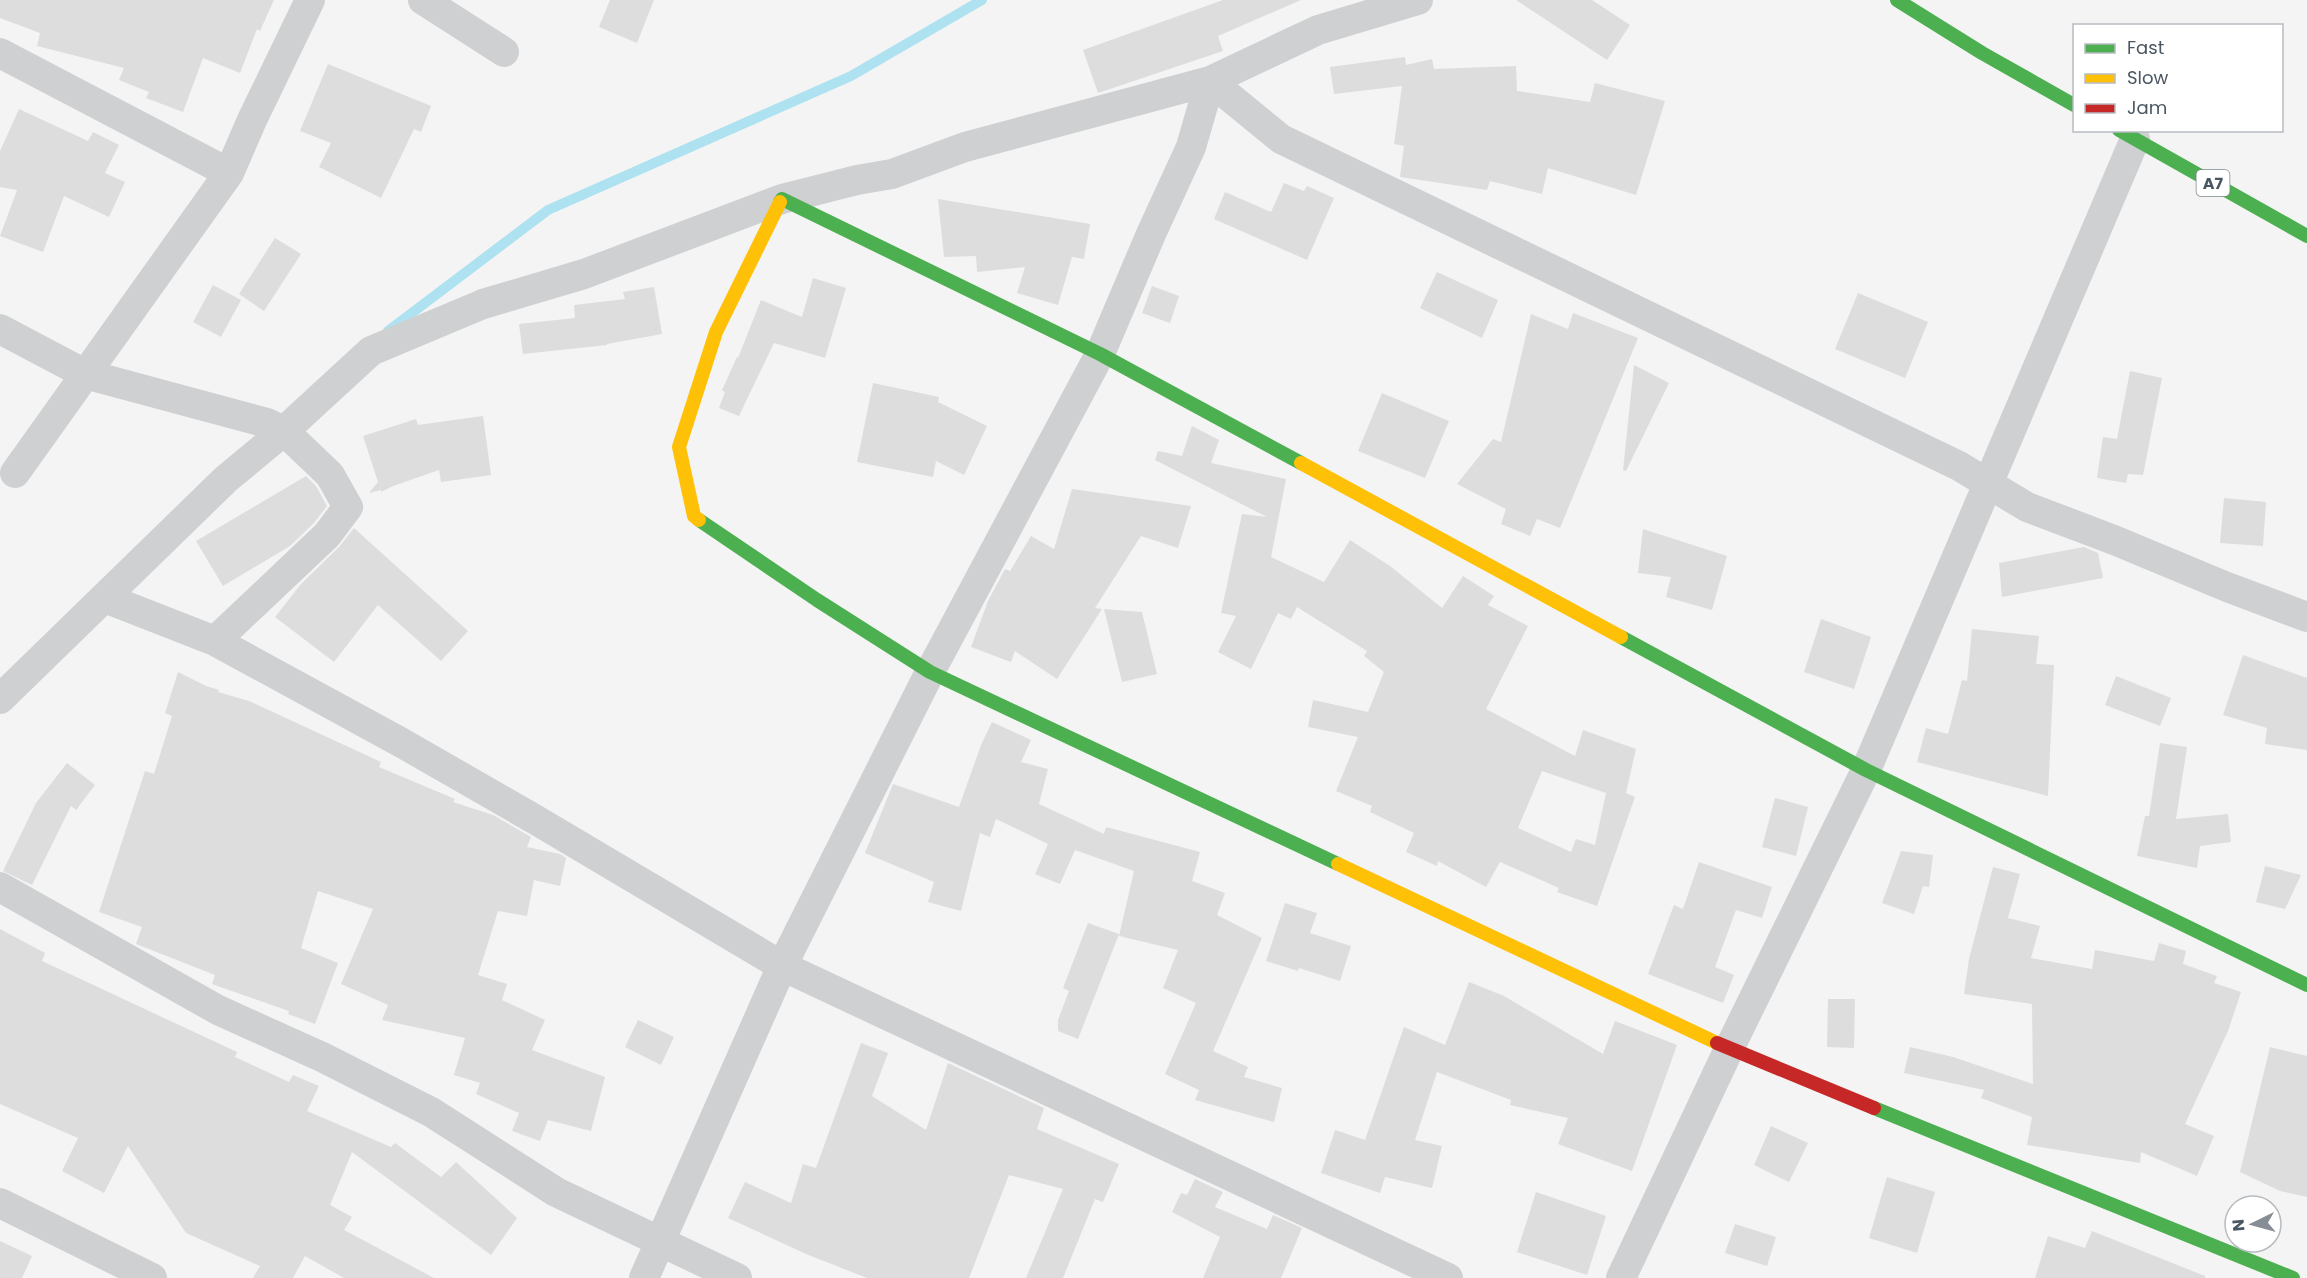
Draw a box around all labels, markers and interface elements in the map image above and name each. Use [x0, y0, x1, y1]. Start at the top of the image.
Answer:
legend [2073, 24, 2283, 132]
text: Fast [2127, 35, 2164, 60]
text: Slow [2127, 65, 2169, 90]
text: Jam [2127, 95, 2167, 120]
road number: A7 [2196, 170, 2230, 196]
north arrow [2223, 1194, 2283, 1254]
text: N [2227, 1218, 2251, 1232]

